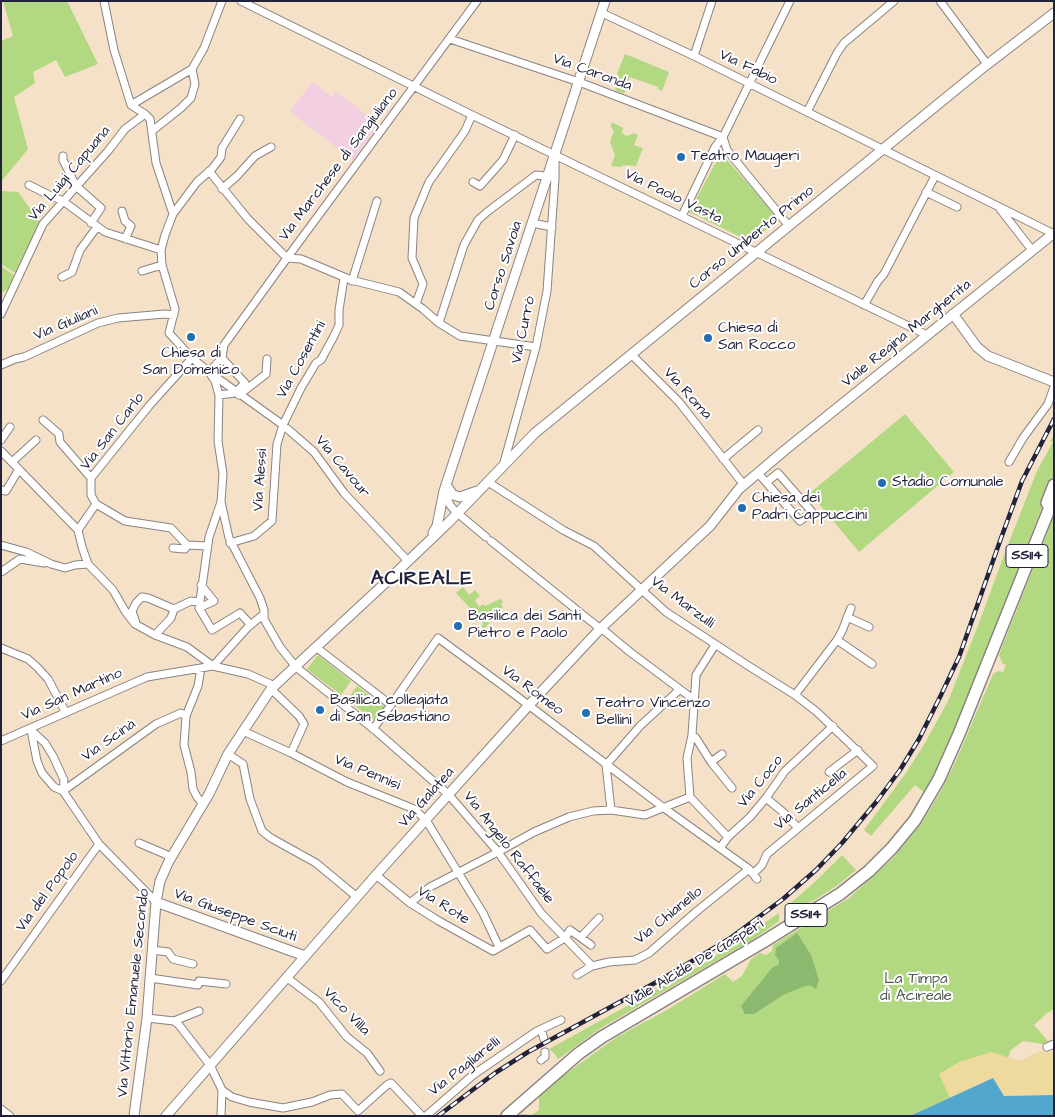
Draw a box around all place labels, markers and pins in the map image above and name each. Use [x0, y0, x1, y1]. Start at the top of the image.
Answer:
place label: Teatro Maugeri [691, 148, 799, 166]
marker: Teatro Maugeri [675, 151, 687, 163]
place label: Chiesa di San Rocco [718, 320, 795, 355]
marker: Chiesa di San Domenico [185, 331, 197, 343]
marker: Chiesa di San Rocco [702, 332, 714, 344]
place label: Chiesa di San Domenico [143, 345, 239, 380]
place label: Stadio Comunale [892, 474, 1004, 492]
marker: Stadio Comunale [876, 477, 888, 489]
place label: Chiesa dei Padri Cappuccini [752, 490, 867, 525]
marker: Chiesa dei Padri Cappuccini [736, 502, 748, 514]
place label: Basilica dei Santi Pietro e Paolo [468, 608, 581, 643]
marker: Basilica dei Santi Pietro e Paolo [452, 620, 464, 632]
place label: Basilica collegiata di San Sebastiano [330, 692, 450, 727]
place label: Teatro Vincenzo Bellini [596, 695, 710, 730]
marker: Basilica collegiata di San Sebastiano [314, 704, 326, 716]
marker: Teatro Vincenzo Bellini [580, 707, 592, 719]

